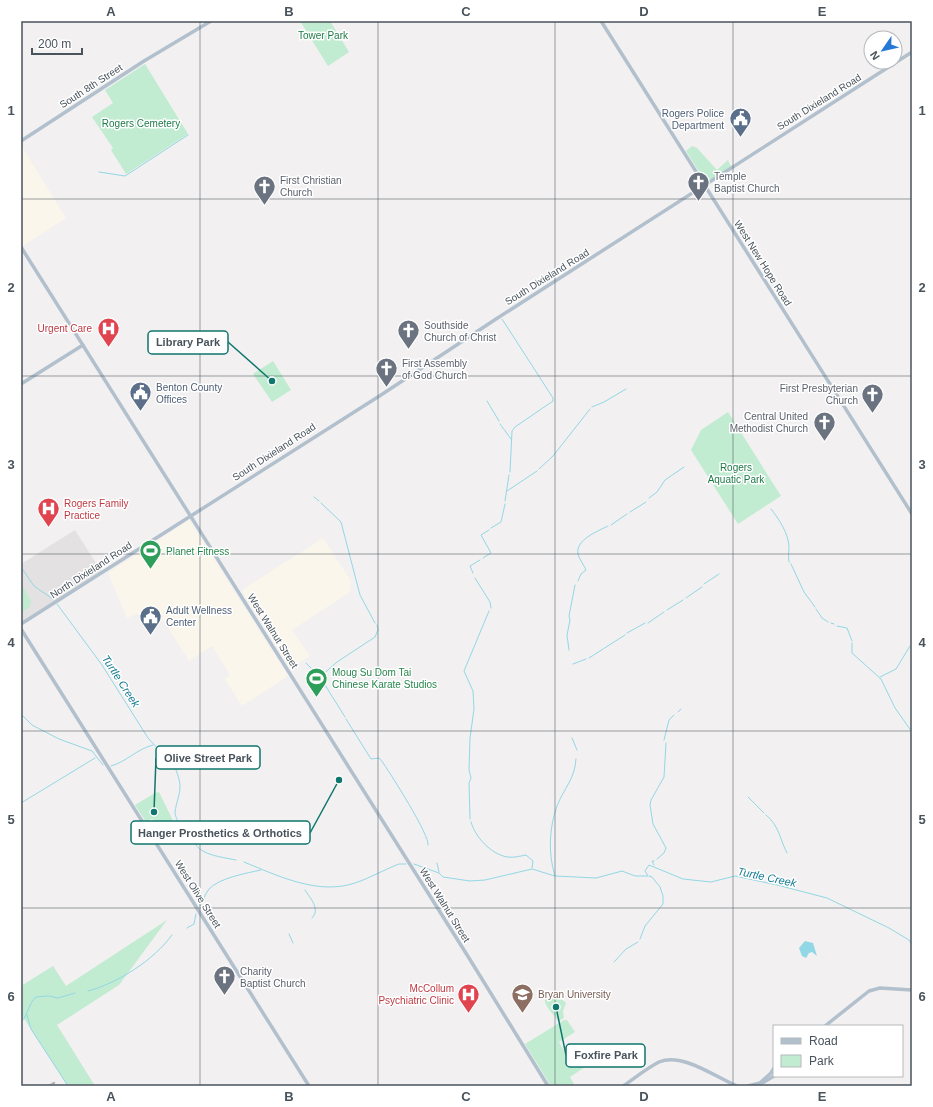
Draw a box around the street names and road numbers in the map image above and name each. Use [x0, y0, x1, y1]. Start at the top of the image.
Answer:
street label: South 8th Street [58, 62, 124, 110]
street label: South Dixieland Road [775, 72, 863, 132]
street label: West New Hope Road [732, 218, 794, 308]
street label: South Dixieland Road [503, 247, 591, 307]
street label: South Dixieland Road [230, 421, 318, 483]
street label: North Dixieland Road [48, 539, 134, 601]
street label: West Walnut Street [246, 592, 300, 670]
street label: West Olive Street [173, 858, 223, 930]
street label: West Walnut Street [418, 866, 472, 944]

